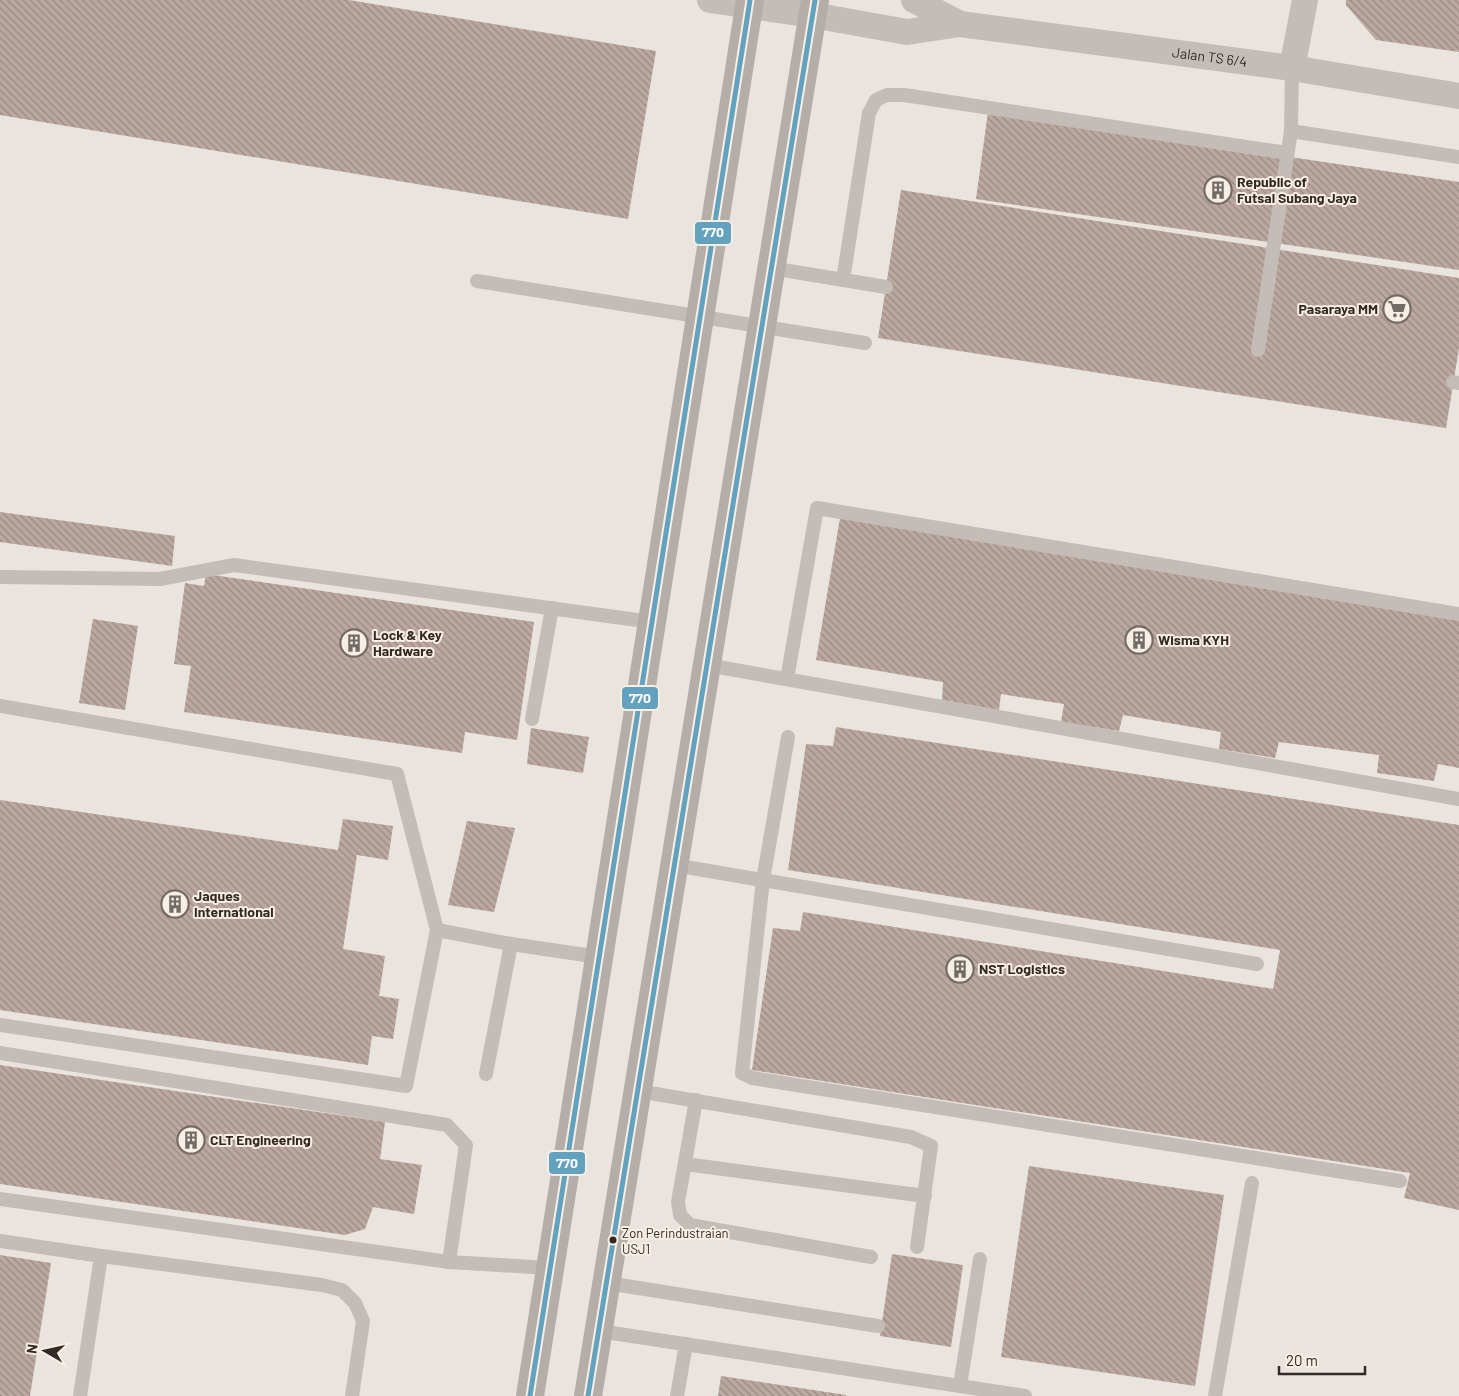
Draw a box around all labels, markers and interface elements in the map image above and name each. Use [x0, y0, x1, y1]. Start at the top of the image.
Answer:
street label: Jalan TS 6/4 [1171, 43, 1248, 70]
place label: Republic of Futsal Subang Jaya [1237, 173, 1357, 206]
building icon: Republic of Futsal Subang Jaya [1203, 175, 1233, 205]
line badge: 770 [694, 221, 732, 245]
text: 770 [702, 223, 724, 240]
supermarket icon: Pasaraya MM [1382, 294, 1412, 324]
place label: Pasaraya MM [1299, 300, 1378, 317]
building icon: Wisma KYH [1124, 625, 1154, 655]
place label: Lock & Key Hardware [373, 626, 442, 659]
building icon: Lock & Key Hardware [339, 628, 369, 658]
place label: Wisma KYH [1158, 631, 1229, 648]
line badge: 770 [621, 686, 659, 710]
text: 770 [629, 689, 651, 706]
place label: Jaques International [194, 887, 274, 920]
building icon: Jaques International [160, 889, 190, 919]
building icon: NST Logistics [945, 954, 975, 984]
place label: NST Logistics [979, 960, 1065, 977]
building icon: CLT Engineering [176, 1125, 206, 1155]
place label: CLT Engineering [210, 1131, 311, 1148]
line badge: 770 [548, 1151, 586, 1175]
text: 770 [556, 1154, 578, 1171]
place label: Zon Perindustraian USJ1 [622, 1225, 729, 1257]
marker: Zon Perindustraian USJ1 [608, 1235, 618, 1245]
north arrow [20, 1326, 70, 1376]
text: N [23, 1343, 41, 1355]
scale bar [1279, 1344, 1365, 1376]
text: 20 m [1286, 1351, 1318, 1369]

